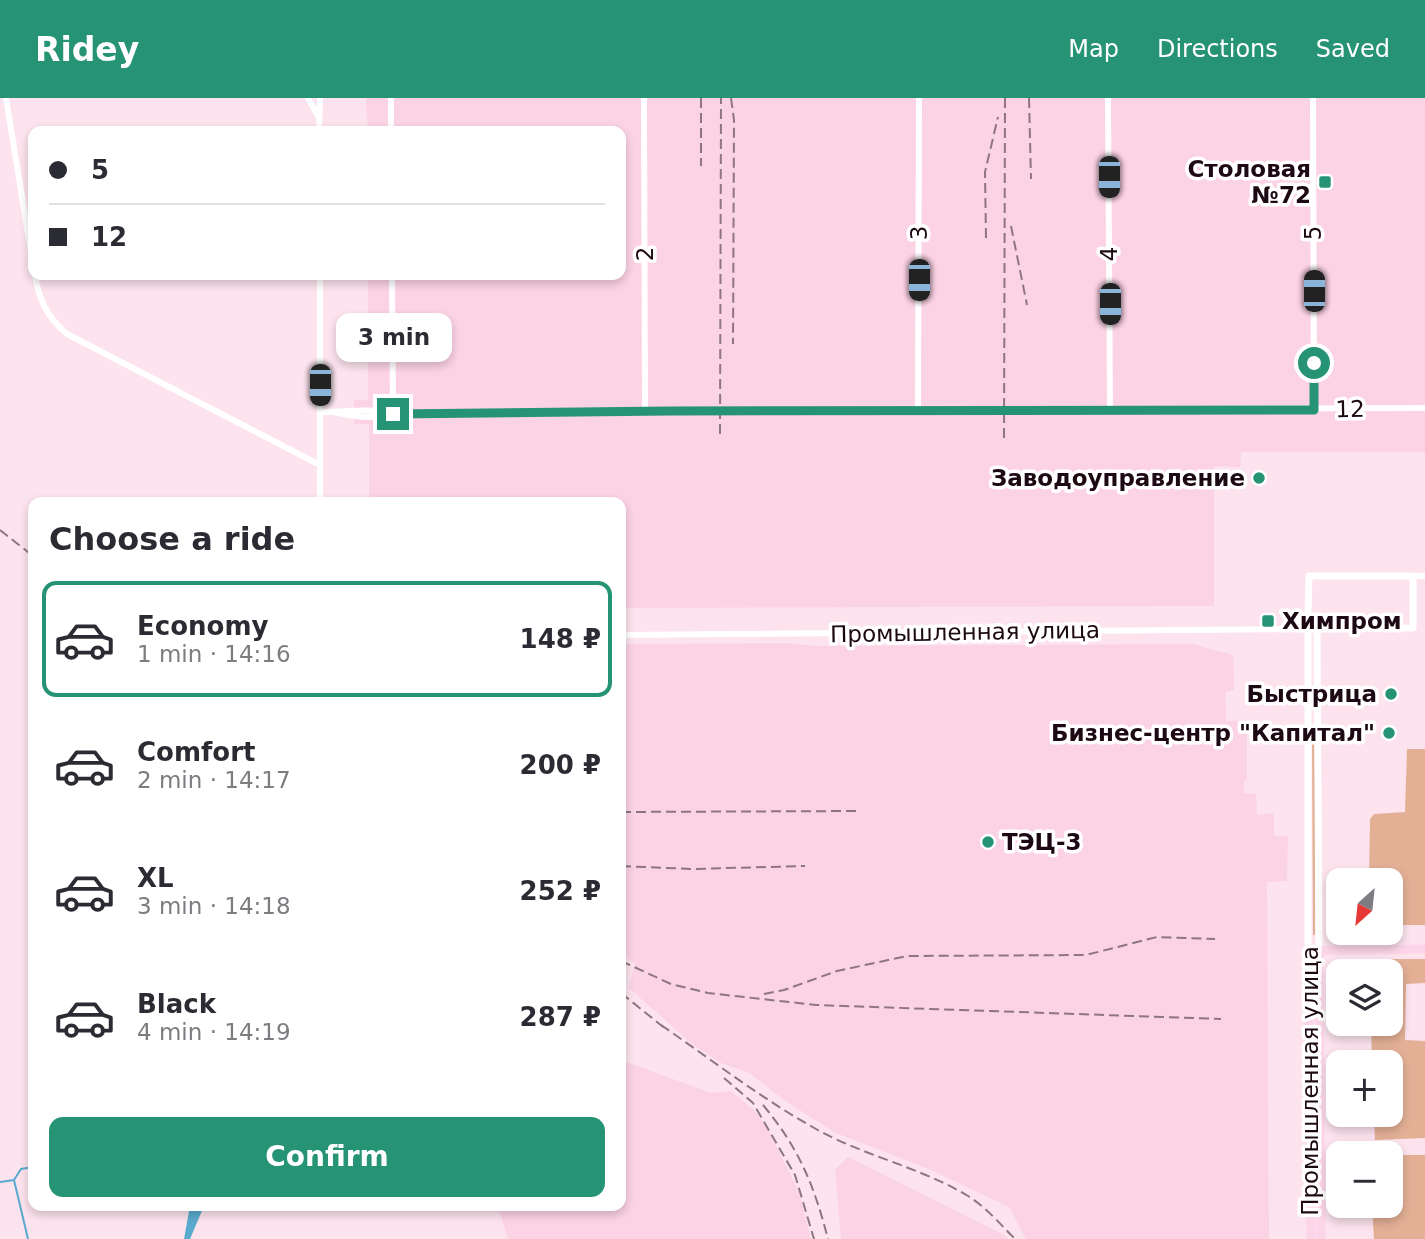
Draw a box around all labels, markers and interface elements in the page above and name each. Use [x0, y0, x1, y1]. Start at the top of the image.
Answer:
text: Ridey [35, 30, 139, 69]
text: Map [1068, 35, 1119, 63]
text: Directions [1157, 35, 1278, 63]
text: Saved [1316, 35, 1390, 63]
text: 5 [91, 155, 109, 185]
car [1099, 156, 1120, 198]
place label: Столовая №72 [1187, 156, 1311, 208]
marker: Столовая №72 [1317, 174, 1333, 190]
text: 12 [91, 222, 127, 252]
street label: 3 [906, 226, 932, 240]
street label: 5 [1300, 226, 1326, 240]
street label: 2 [632, 247, 658, 261]
street label: 4 [1096, 247, 1122, 261]
car [909, 259, 930, 301]
car [1304, 270, 1325, 312]
car [1100, 283, 1121, 325]
callout: 3 min [335, 313, 451, 362]
text: 3 min [358, 324, 430, 350]
route start [1298, 347, 1330, 379]
car [310, 364, 331, 406]
street label: 12 [1335, 396, 1365, 422]
route end [377, 398, 409, 430]
place label: Заводоуправление [991, 465, 1245, 491]
marker: Заводоуправление [1251, 470, 1267, 486]
text: Choose a ride [49, 520, 295, 558]
icon: car [53, 608, 116, 671]
place label: Химпром [1282, 608, 1402, 634]
text: Economy [137, 611, 268, 641]
marker: Химпром [1260, 613, 1276, 629]
street label: Промышленная улица [830, 617, 1100, 647]
text: 148 ₽ [520, 624, 601, 654]
text: 1 min · 14:16 [137, 641, 291, 667]
place label: Быстрица [1247, 681, 1377, 707]
marker: Быстрица [1383, 686, 1399, 702]
place label: Бизнес-центр "Капитал" [1051, 720, 1375, 746]
marker: Бизнес-центр "Капитал" [1381, 725, 1397, 741]
icon: car [53, 734, 116, 797]
text: Comfort [137, 737, 255, 767]
text: 200 ₽ [520, 750, 601, 780]
text: 2 min · 14:17 [137, 767, 291, 793]
place label: ТЭЦ-3 [1002, 829, 1081, 855]
marker: ТЭЦ-3 [980, 834, 996, 850]
icon: car [53, 860, 116, 923]
text: XL [137, 863, 174, 893]
north arrow [1326, 868, 1404, 945]
map controls [1326, 868, 1403, 1218]
text: 252 ₽ [520, 876, 601, 906]
text: 3 min · 14:18 [137, 893, 291, 919]
street label: Промышленная улица [1297, 946, 1323, 1216]
button: layers [1326, 959, 1403, 1036]
icon: car [53, 986, 116, 1049]
text: Black [137, 989, 216, 1019]
text: 287 ₽ [520, 1002, 601, 1032]
text: 4 min · 14:19 [137, 1019, 291, 1045]
button: + [1326, 1050, 1403, 1127]
button: Confirm [49, 1117, 605, 1197]
button: − [1326, 1141, 1403, 1218]

